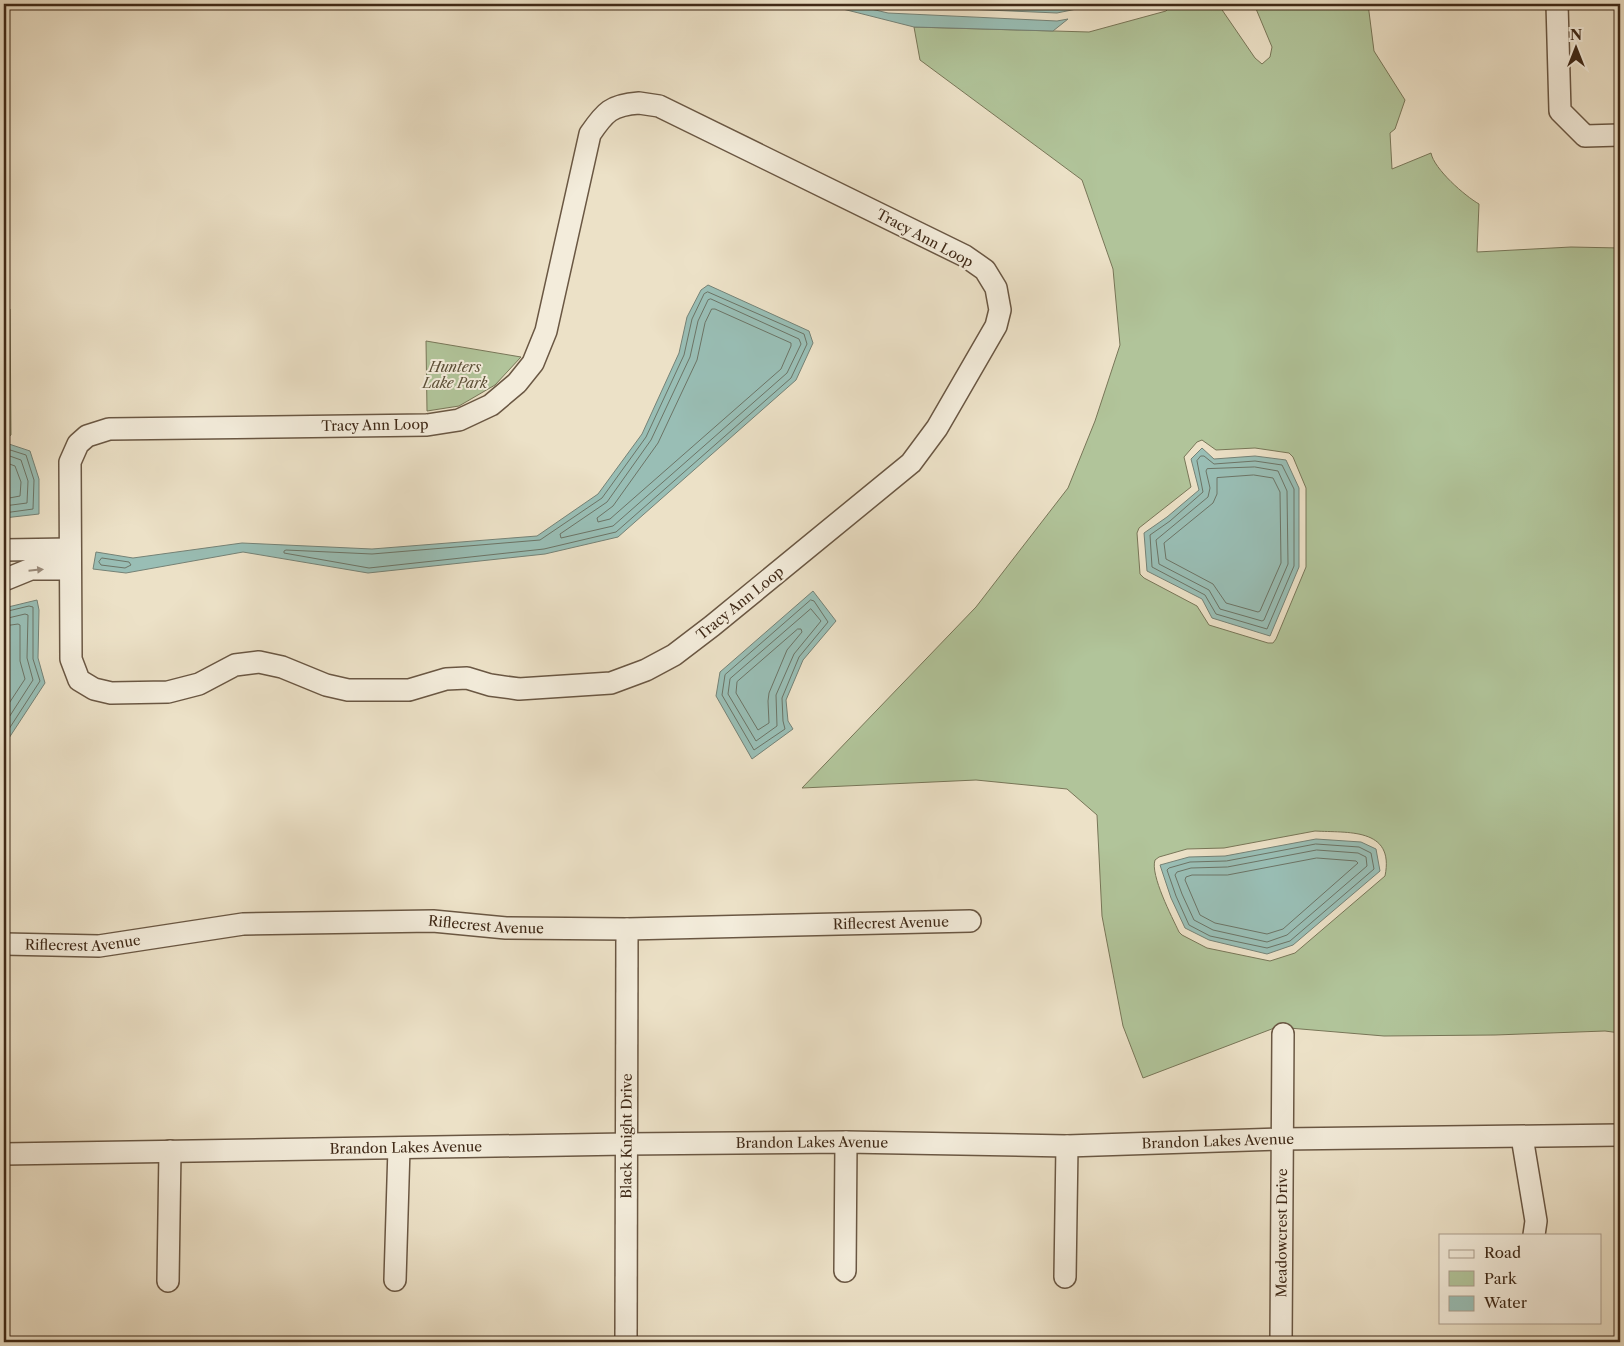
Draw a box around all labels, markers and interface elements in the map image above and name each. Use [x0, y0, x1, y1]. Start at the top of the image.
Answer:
north arrow [1552, 22, 1602, 72]
text: N [1570, 26, 1582, 44]
street label: Tracy Ann Loop [873, 205, 977, 271]
park label: Hunters Lake Park [421, 358, 488, 392]
street label: Tracy Ann Loop [321, 415, 429, 435]
street label: Tracy Ann Loop [693, 562, 787, 644]
one-way arrow [28, 566, 44, 574]
street label: Riflecrest Avenue [427, 912, 544, 937]
street label: Riflecrest Avenue [833, 912, 949, 933]
street label: Riflecrest Avenue [25, 931, 142, 955]
street label: Black Knight Drive [617, 1073, 636, 1199]
street label: Brandon Lakes Avenue [1141, 1130, 1294, 1153]
street label: Brandon Lakes Avenue [736, 1133, 888, 1152]
street label: Brandon Lakes Avenue [330, 1137, 482, 1158]
street label: Meadowcrest Drive [1272, 1168, 1291, 1298]
legend [1439, 1234, 1602, 1324]
text: Road [1484, 1243, 1521, 1262]
text: Park [1484, 1269, 1518, 1288]
text: Water [1483, 1293, 1528, 1312]

